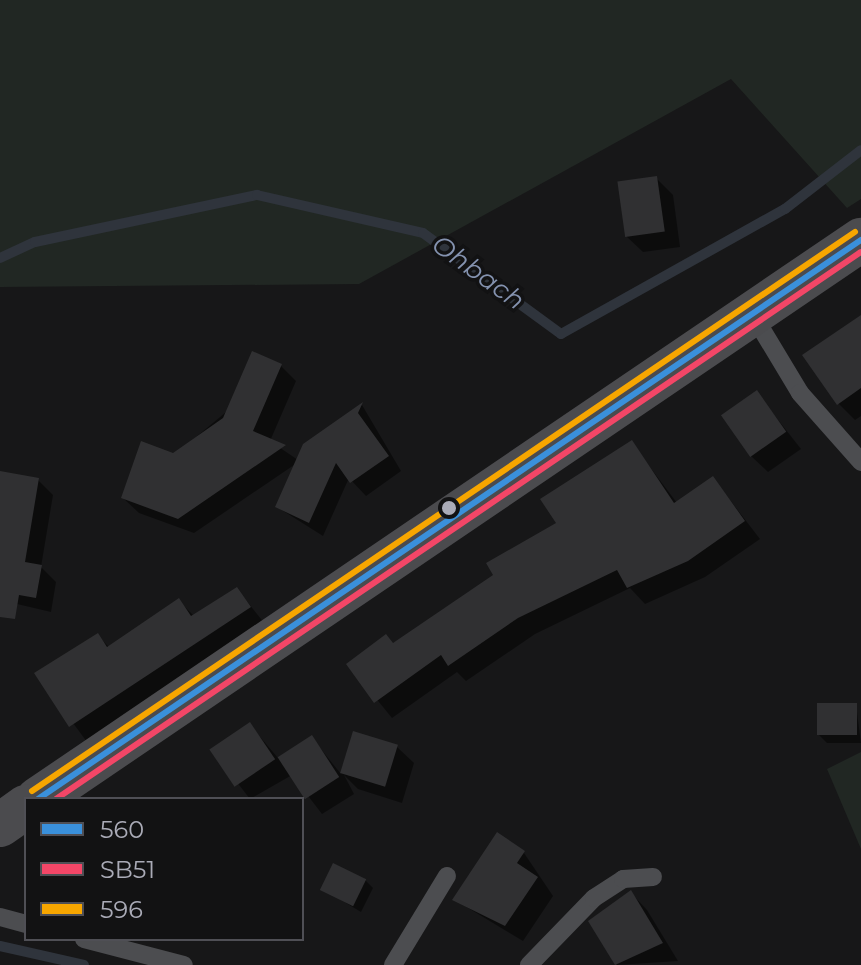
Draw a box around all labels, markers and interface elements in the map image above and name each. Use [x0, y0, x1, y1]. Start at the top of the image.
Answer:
water label: Ohbach [426, 229, 530, 317]
unlabelled marker [441, 500, 457, 516]
legend [24, 797, 304, 941]
text: 560 [100, 815, 144, 844]
text: SB51 [100, 855, 155, 884]
text: 596 [100, 895, 143, 924]

